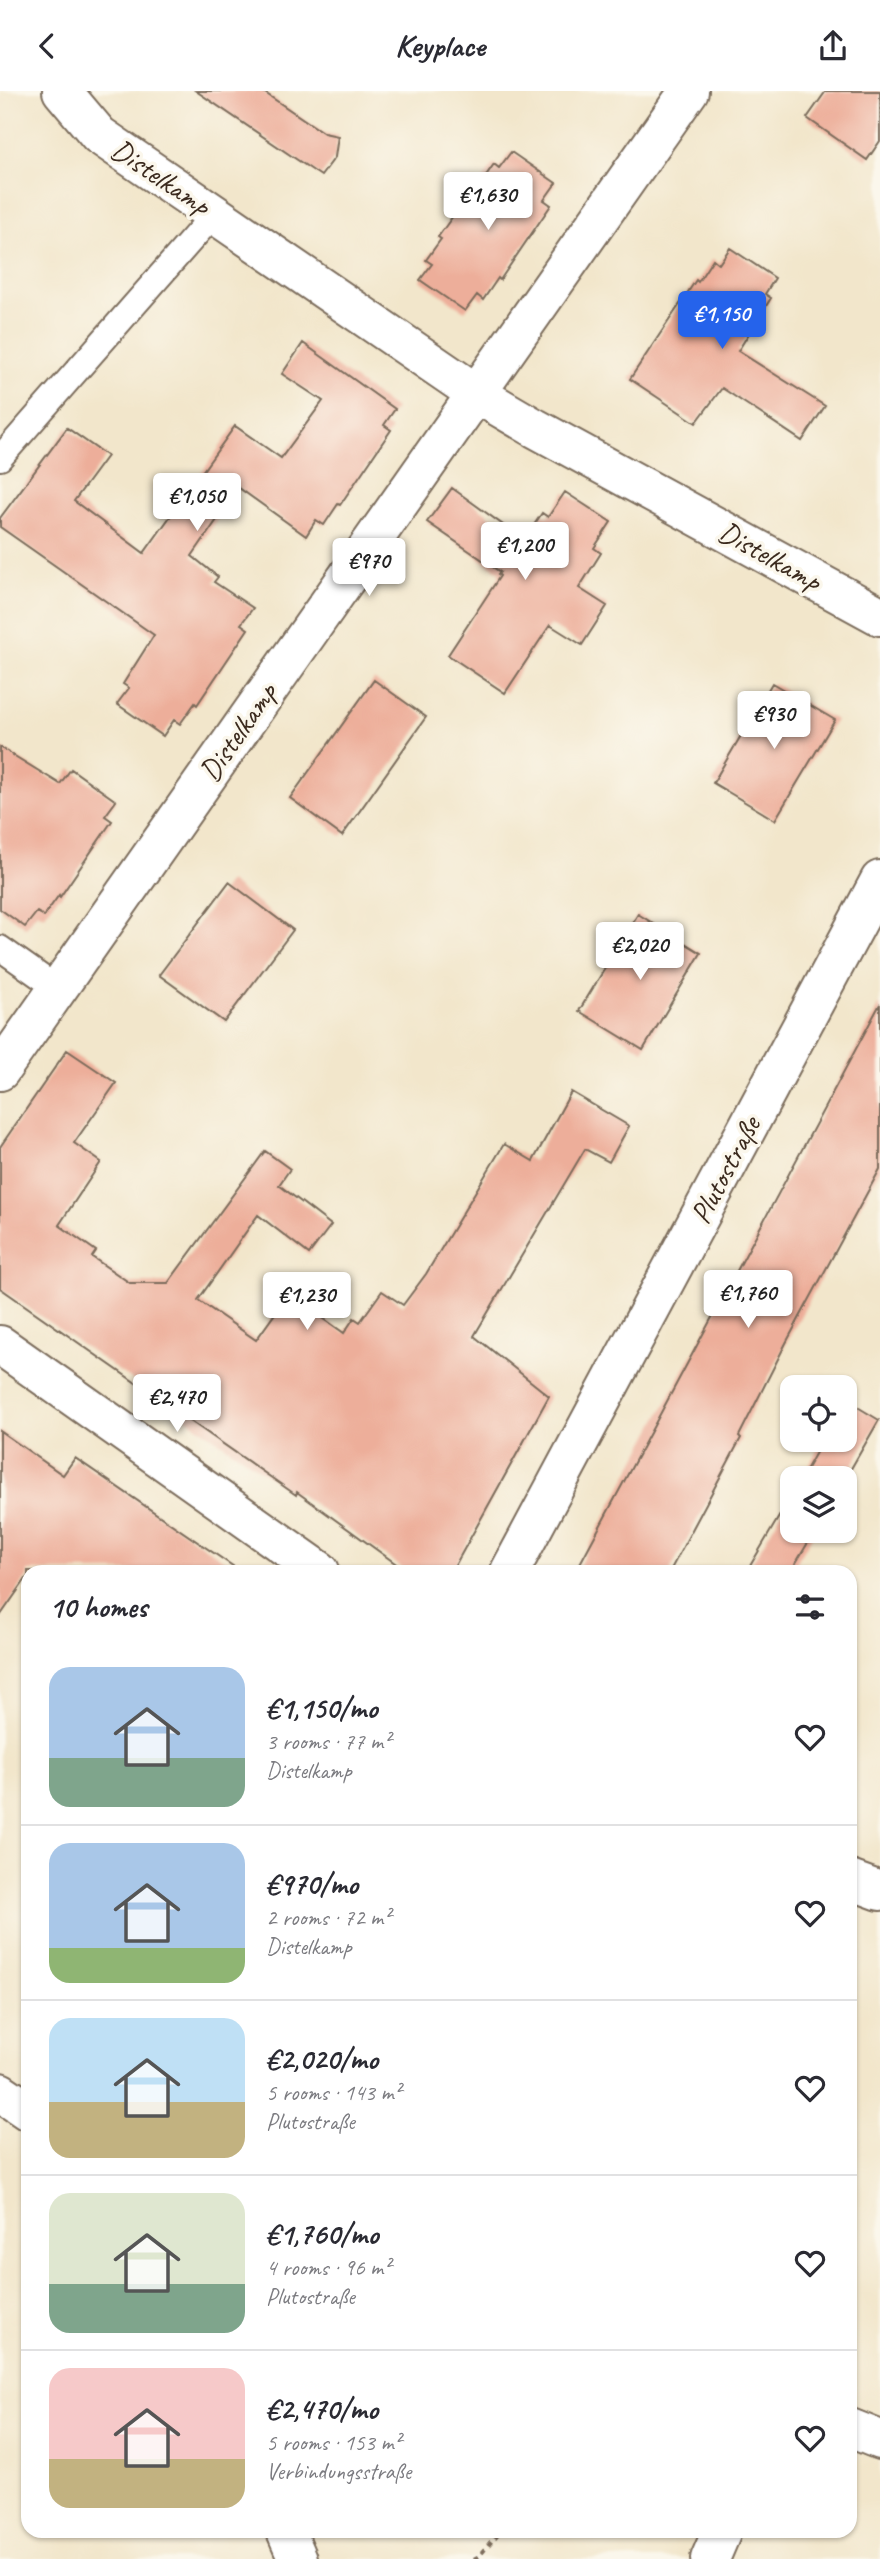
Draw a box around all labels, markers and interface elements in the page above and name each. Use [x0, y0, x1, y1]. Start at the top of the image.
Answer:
text: Keyplace [395, 25, 485, 66]
icon: back [28, 27, 66, 65]
icon: share [814, 27, 852, 65]
street label: Distelkamp [104, 130, 219, 225]
pin: €1,630 [431, 173, 545, 232]
text: €1,630 [460, 180, 516, 209]
pin: €1,150 [665, 292, 779, 351]
text: €1,150 [694, 299, 750, 328]
pin: €1,050 [140, 473, 254, 533]
text: €1,050 [169, 481, 225, 510]
street label: Distelkamp [712, 512, 829, 600]
pin: €1,200 [468, 523, 582, 582]
text: €1,200 [497, 530, 553, 559]
pin: €970 [328, 539, 410, 598]
text: €970 [348, 546, 390, 575]
street label: Distelkamp [191, 674, 286, 789]
pin: €930 [733, 691, 815, 751]
text: €930 [753, 699, 795, 728]
pin: €2,020 [583, 923, 697, 982]
text: €2,020 [612, 930, 668, 959]
street label: Plutostraße [681, 1108, 770, 1230]
pin: €1,760 [691, 1271, 805, 1330]
pin: €1,230 [250, 1273, 364, 1332]
text: €1,760 [720, 1278, 776, 1307]
text: €1,230 [279, 1280, 335, 1309]
pin: €2,470 [120, 1375, 234, 1434]
map controls [780, 1375, 857, 1543]
button: locate [780, 1375, 857, 1452]
text: €2,470 [149, 1382, 205, 1411]
button: layers [780, 1466, 857, 1543]
text: 10 homes [49, 1588, 147, 1626]
icon: filters [791, 1588, 829, 1626]
text: €1,150/mo [266, 1689, 377, 1727]
icon: home [105, 1695, 189, 1779]
icon: heart [791, 1718, 829, 1756]
text: 3 rooms · 77 m² [266, 1727, 390, 1756]
text: Distelkamp [266, 1756, 351, 1785]
text: €970/mo [266, 1865, 358, 1903]
icon: home [105, 1871, 189, 1955]
icon: heart [791, 1894, 829, 1932]
text: 2 rooms · 72 m² [266, 1903, 390, 1932]
text: Distelkamp [266, 1932, 351, 1961]
text: €2,020/mo [266, 2040, 378, 2078]
icon: home [105, 2046, 189, 2130]
icon: heart [791, 2069, 829, 2107]
text: 5 rooms · 143 m² [266, 2078, 401, 2107]
text: Plutostraße [266, 2107, 355, 2136]
text: €1,760/mo [266, 2215, 378, 2253]
icon: home [105, 2221, 189, 2305]
icon: heart [791, 2244, 829, 2282]
text: 4 rooms · 96 m² [266, 2253, 390, 2282]
text: Plutostraße [266, 2282, 355, 2311]
text: €2,470/mo [266, 2390, 378, 2428]
icon: home [105, 2396, 189, 2480]
icon: heart [791, 2419, 829, 2457]
text: 5 rooms · 153 m² [266, 2428, 401, 2457]
text: Verbindungsstraße [266, 2457, 411, 2486]

